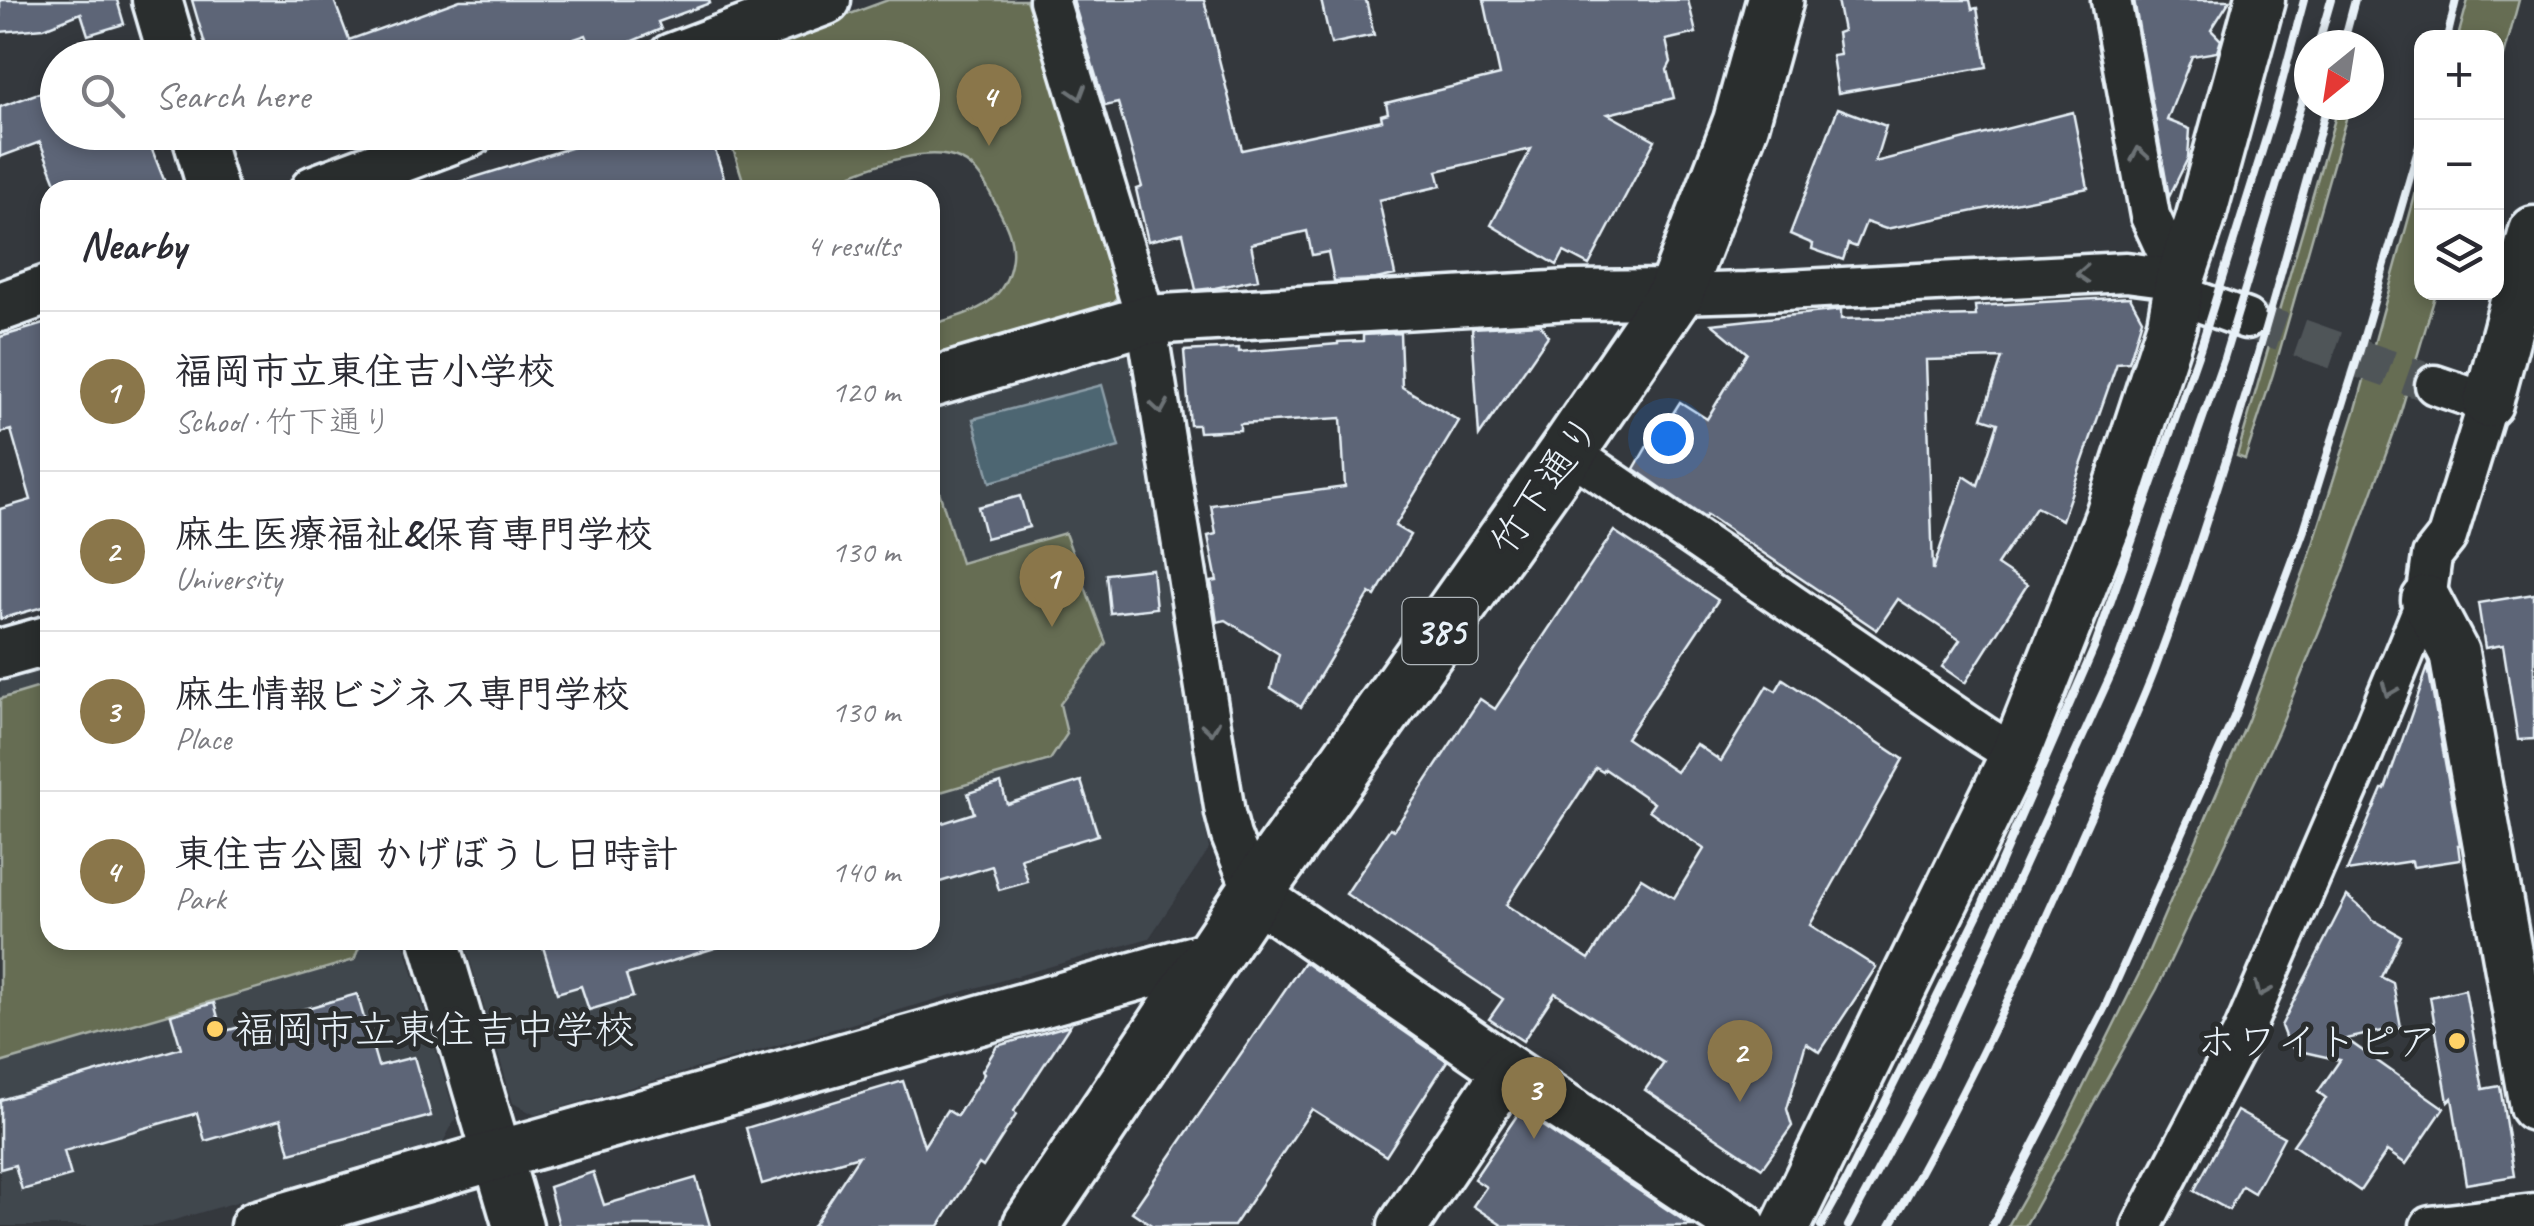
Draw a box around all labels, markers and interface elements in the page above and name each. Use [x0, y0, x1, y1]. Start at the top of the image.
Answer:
north arrow [2294, 30, 2384, 120]
map controls [2414, 30, 2504, 300]
button: + [2414, 30, 2504, 120]
search box [40, 40, 940, 150]
pin: 4 [956, 64, 1022, 146]
icon: search [75, 68, 130, 123]
text: Search here [155, 72, 310, 119]
one-way arrow [1066, 84, 1086, 101]
button: − [2414, 120, 2504, 210]
one-way arrow [2129, 146, 2150, 163]
button: layers [2414, 210, 2504, 300]
text: Nearby [80, 219, 186, 272]
text: 4 results [806, 225, 900, 266]
one-way arrow [2075, 263, 2091, 284]
text: 福岡市立東住吉小学校 [175, 348, 555, 395]
text: 1 [105, 371, 120, 412]
text: 120 m [831, 371, 900, 412]
one-way arrow [1149, 399, 1170, 415]
text: School · 竹下通り [175, 401, 393, 442]
street label: 竹下通り [1478, 405, 1611, 564]
your location [1643, 413, 1694, 464]
text: 麻生医療福祉&保育専門学校 [175, 511, 652, 558]
text: 2 [105, 531, 120, 572]
text: 130 m [831, 531, 900, 572]
pin: 1 [1020, 544, 1084, 627]
text: University [175, 558, 282, 599]
road number: 385 [1402, 598, 1478, 664]
text: 麻生情報ビジネス専門学校 [175, 671, 629, 718]
one-way arrow [2381, 680, 2401, 698]
text: 3 [105, 691, 120, 732]
text: 130 m [831, 691, 900, 732]
text: Place [175, 718, 231, 759]
one-way arrow [1200, 720, 1221, 736]
text: 東住吉公園 かげぼうし日時計 [175, 831, 678, 878]
text: 4 [105, 851, 120, 892]
text: 140 m [831, 851, 900, 892]
text: Park [175, 878, 226, 919]
one-way arrow [2254, 979, 2274, 997]
place label: 福岡市立東住吉中学校 [235, 1005, 635, 1055]
place label: ホワイトピア [2197, 1017, 2437, 1067]
marker: 福岡市立東住吉中学校 [204, 1018, 226, 1040]
pin: 2 [1708, 1020, 1772, 1102]
marker: ホワイトピア [2446, 1030, 2468, 1052]
pin: 3 [1502, 1056, 1566, 1139]

